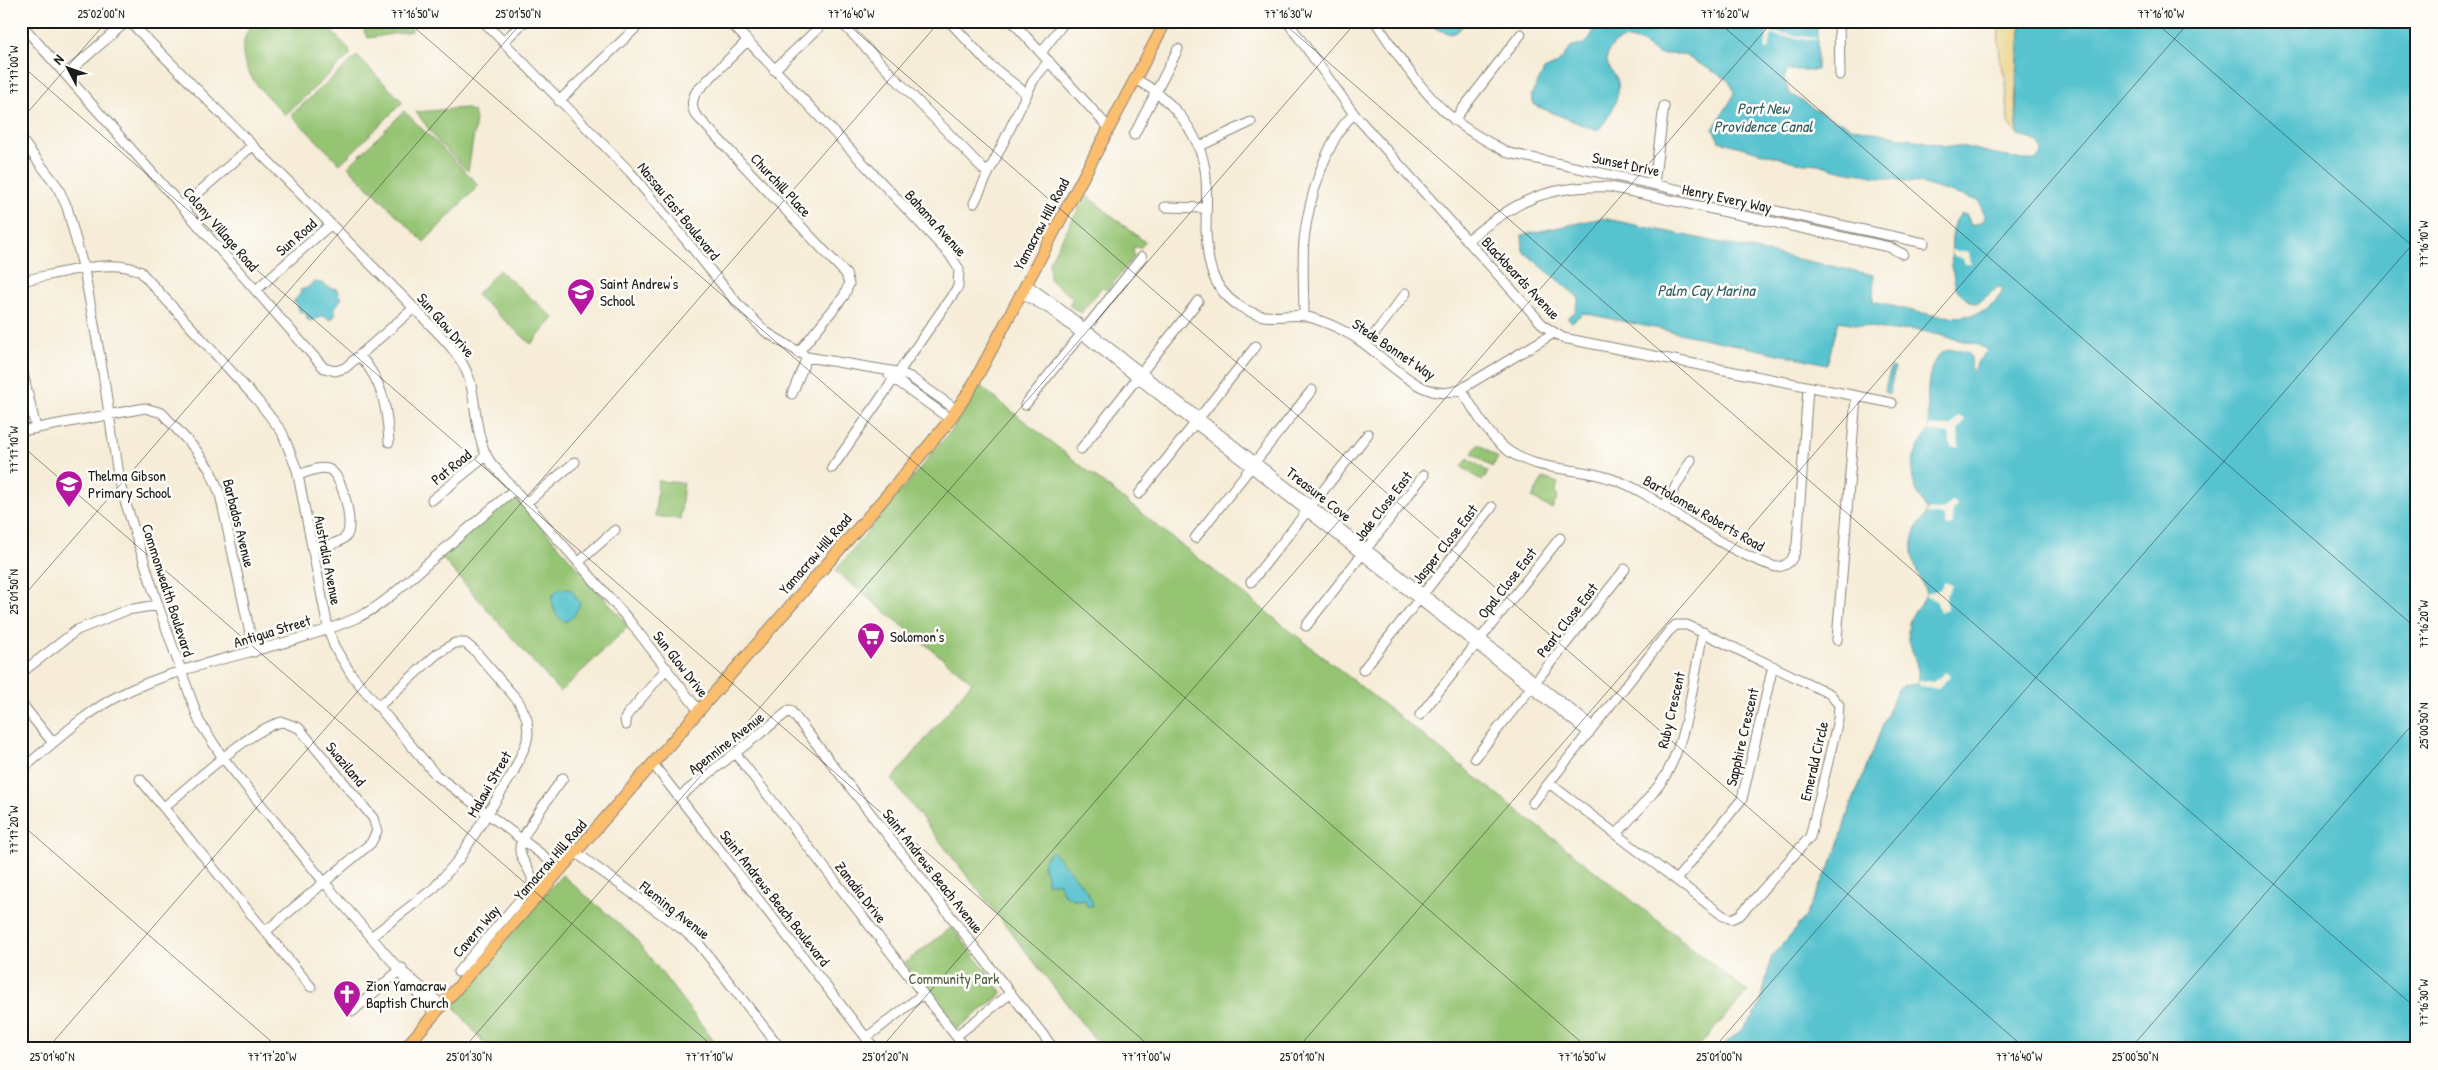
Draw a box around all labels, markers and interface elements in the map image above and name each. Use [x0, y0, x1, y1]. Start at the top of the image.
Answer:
text: 25°02'00"N [77, 5, 125, 22]
text: 77°16'50"W [391, 5, 439, 22]
text: 25°01'50"N [495, 5, 541, 22]
text: 77°16'40"W [828, 5, 875, 22]
text: 77°16'30"W [1264, 5, 1312, 22]
text: 77°16'20"W [1701, 5, 1750, 22]
text: 77°16'10"W [2138, 5, 2185, 22]
north arrow [42, 42, 92, 92]
text: 77°17'00"W [5, 45, 22, 94]
text: N [48, 50, 68, 68]
water label: Port New Providence Canal [1713, 97, 1813, 137]
street label: Sunset Drive [1590, 147, 1662, 181]
street label: Churchill Place [746, 148, 816, 222]
street label: Nassau East Boulevard [633, 157, 725, 265]
street label: Yamacraw Hill Road [1008, 174, 1074, 274]
street label: Henry Every Way [1680, 178, 1774, 218]
street label: Colony Village Road [178, 182, 264, 276]
street label: Bahama Avenue [900, 185, 972, 261]
street label: Sun Road [271, 213, 321, 261]
text: 77°16'10"W [2415, 220, 2432, 267]
street label: Blackbeards Avenue [1477, 232, 1565, 324]
place label: Saint Andrew's School [600, 273, 679, 311]
school or university icon: Saint Andrew's School [566, 277, 596, 316]
water label: Palm Cay Marina [1657, 279, 1756, 301]
street label: Sun Glow Drive [412, 288, 480, 362]
street label: Stede Bonnet Way [1348, 313, 1440, 385]
text: 77°17'10"W [5, 426, 22, 474]
street label: Pat Road [426, 444, 476, 490]
street label: Treasure Cove [1282, 462, 1356, 526]
place label: Thelma Gibson Primary School [88, 465, 171, 503]
street label: Jade Close East [1349, 466, 1418, 545]
school or university icon: Thelma Gibson Primary School [54, 469, 84, 508]
street label: Bartolomew Roberts Road [1640, 470, 1769, 556]
street label: Barbados Avenue [218, 477, 260, 569]
street label: Jasper Close East [1407, 499, 1483, 588]
street label: Yamacraw Hill Road [774, 509, 856, 599]
street label: Australia Avenue [309, 514, 347, 607]
street label: Commonwealth Boulevard [137, 521, 199, 659]
street label: Opal Close East [1473, 542, 1542, 623]
text: 25°01'50"N [5, 569, 22, 615]
street label: Pearl Close East [1531, 578, 1603, 662]
text: 77°16'20"W [2415, 599, 2432, 648]
street label: Antigua Street [231, 609, 314, 653]
supermarket icon: Solomon's [856, 621, 886, 660]
street label: Sun Glow Drive [648, 626, 714, 702]
place label: Solomon's [890, 626, 944, 647]
street label: Ruby Crescent [1652, 669, 1690, 750]
street label: Sapphire Crescent [1721, 685, 1764, 788]
text: 25°00'50"N [2415, 703, 2432, 749]
street label: Apennine Avenue [684, 707, 768, 779]
street label: Emerald Circle [1795, 719, 1833, 803]
street label: Swaziland [321, 737, 371, 791]
street label: Malawi Street [462, 746, 517, 821]
street label: Saint Andrews Beach Avenue [878, 804, 988, 938]
text: 77°17'20"W [5, 805, 22, 854]
street label: Yamacraw Hill Road [509, 815, 591, 905]
street label: Saint Andrews Beach Boulevard [715, 826, 835, 971]
street label: Zanadia Drive [830, 857, 892, 927]
street label: Fleming Avenue [635, 875, 715, 944]
street label: Cavern Way [447, 900, 505, 962]
park label: Community Park [909, 968, 999, 989]
place label: Zion Yamacraw Baptish Church [366, 975, 448, 1013]
church icon: Zion Yamacraw Baptish Church [332, 979, 362, 1018]
text: 77°16'30"W [2415, 979, 2432, 1027]
text: 25°01'40"N [29, 1048, 75, 1065]
text: 77°17'20"W [248, 1048, 297, 1065]
text: 25°01'30"N [446, 1048, 492, 1065]
text: 77°17'10"W [685, 1048, 733, 1065]
text: 25°01'20"N [862, 1048, 908, 1065]
text: 77°17'00"W [1122, 1048, 1171, 1065]
text: 25°01'10"N [1280, 1048, 1324, 1065]
text: 77°16'50"W [1558, 1048, 1606, 1065]
text: 25°01'00"N [1696, 1048, 1742, 1065]
text: 77°16'40"W [1996, 1048, 2043, 1065]
text: 25°00'50"N [2112, 1048, 2158, 1065]

